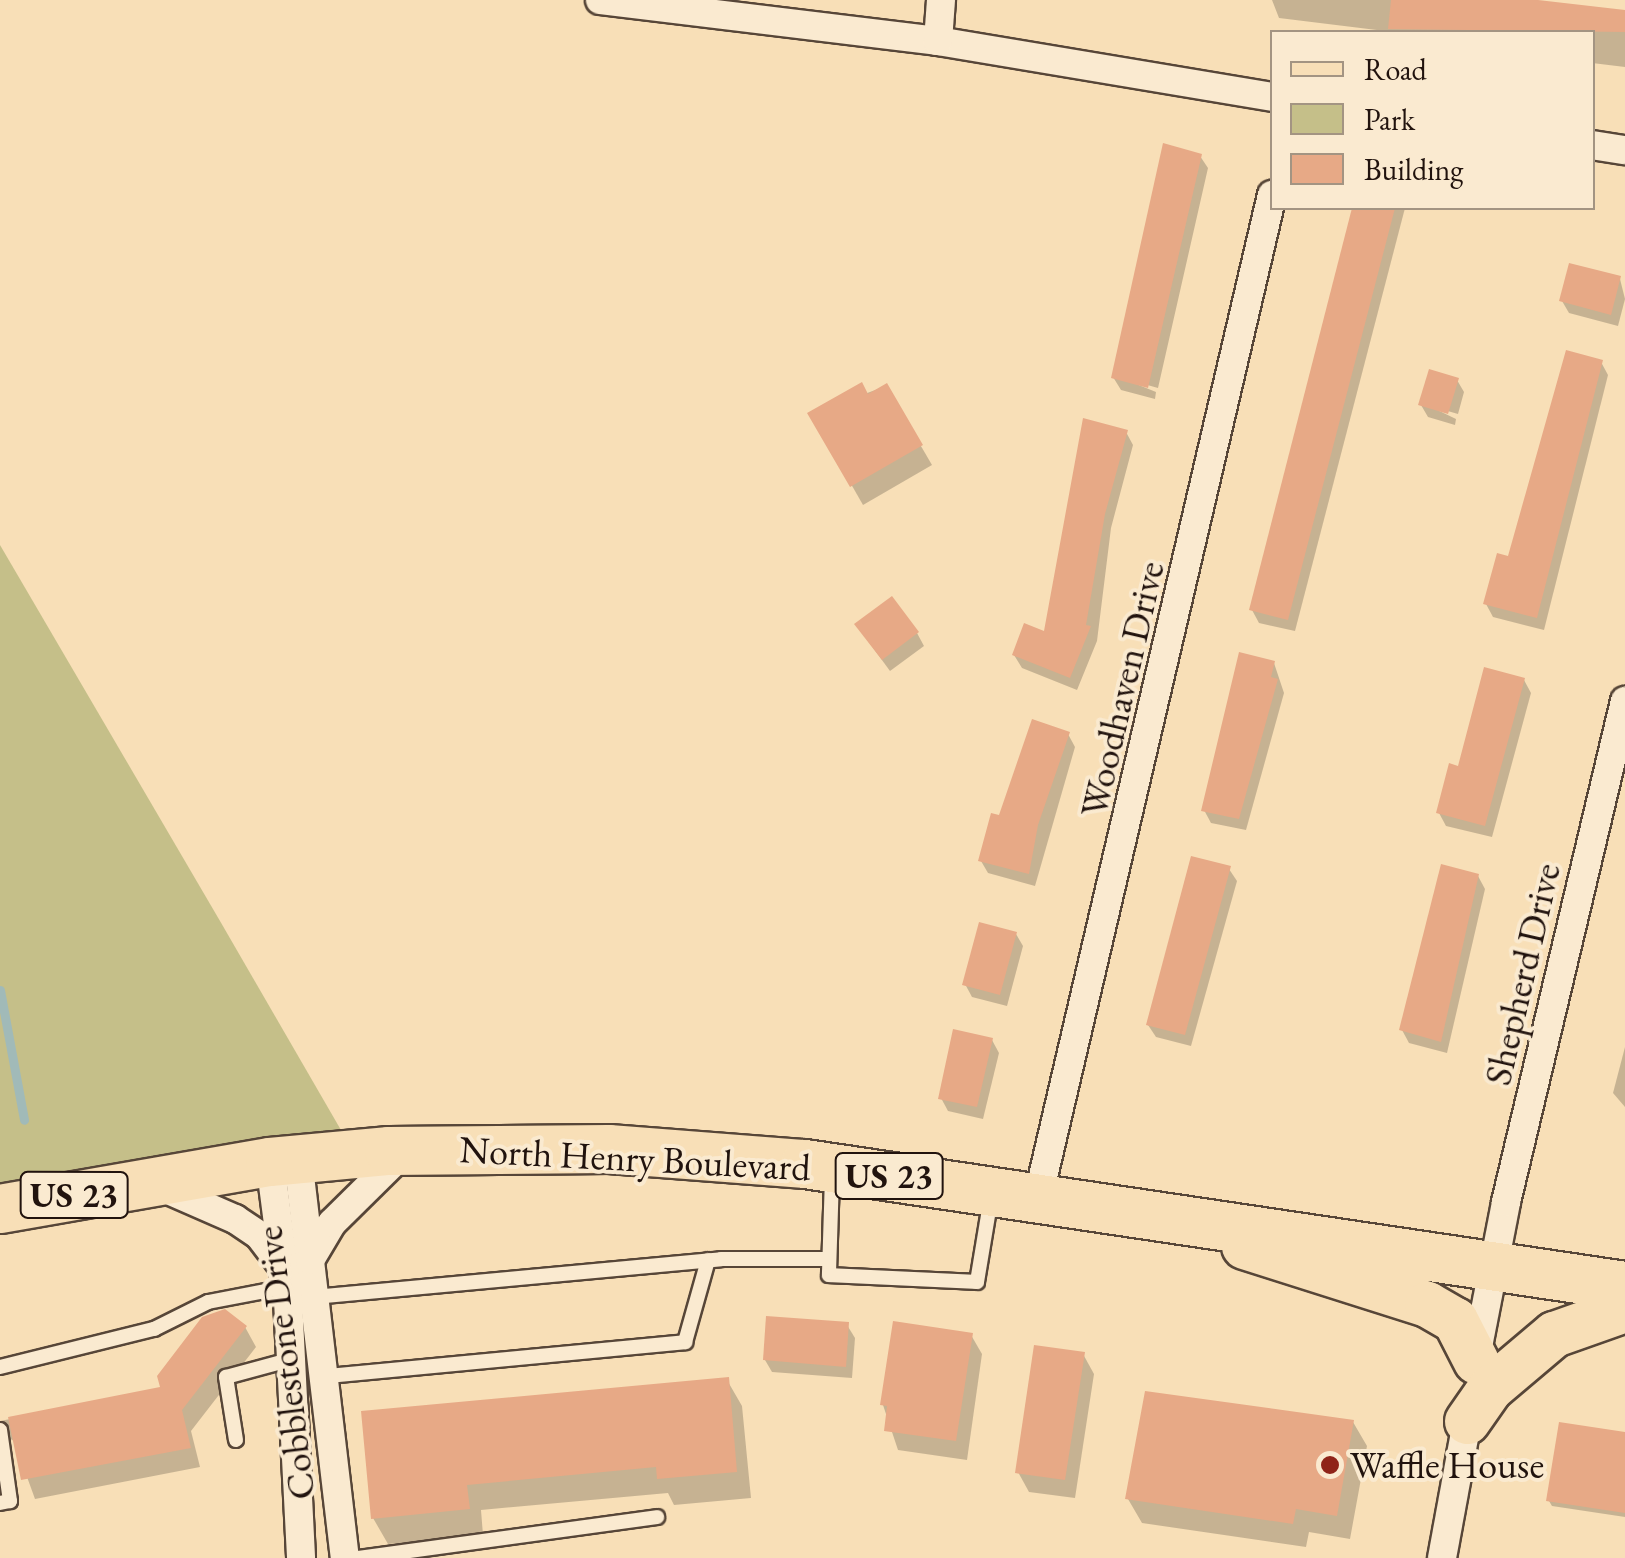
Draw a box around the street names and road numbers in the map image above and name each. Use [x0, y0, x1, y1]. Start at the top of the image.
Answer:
street label: Woodhaven Drive [1070, 557, 1174, 821]
street label: Shepherd Drive [1474, 859, 1570, 1089]
street label: North Henry Boulevard [458, 1126, 812, 1190]
road number: US 23 [834, 1146, 944, 1206]
road number: US 23 [19, 1165, 129, 1225]
street label: Cobblestone Drive [246, 1224, 324, 1502]

